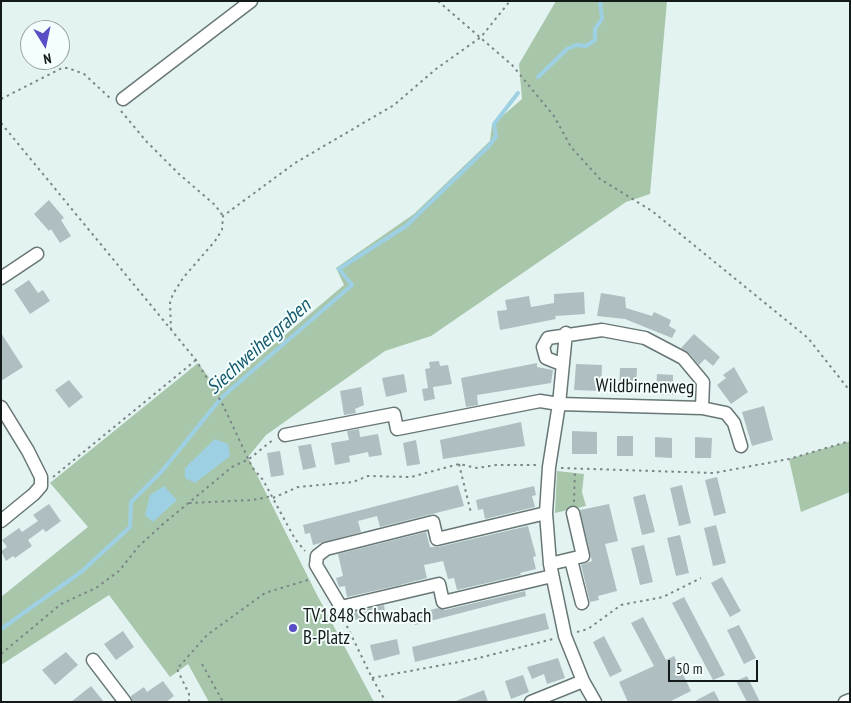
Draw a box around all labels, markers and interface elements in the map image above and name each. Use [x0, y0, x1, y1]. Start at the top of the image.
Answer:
north arrow [20, 20, 70, 70]
text: N [42, 49, 53, 68]
water label: Siechweihergraben [202, 294, 316, 400]
street label: Wildbirnenweg [596, 375, 694, 399]
place label: TV1848 Schwabach B-Platz [303, 606, 431, 650]
marker: TV1848 Schwabach B-Platz [287, 622, 299, 634]
scale bar [671, 650, 761, 682]
text: 50 m [676, 659, 702, 678]

